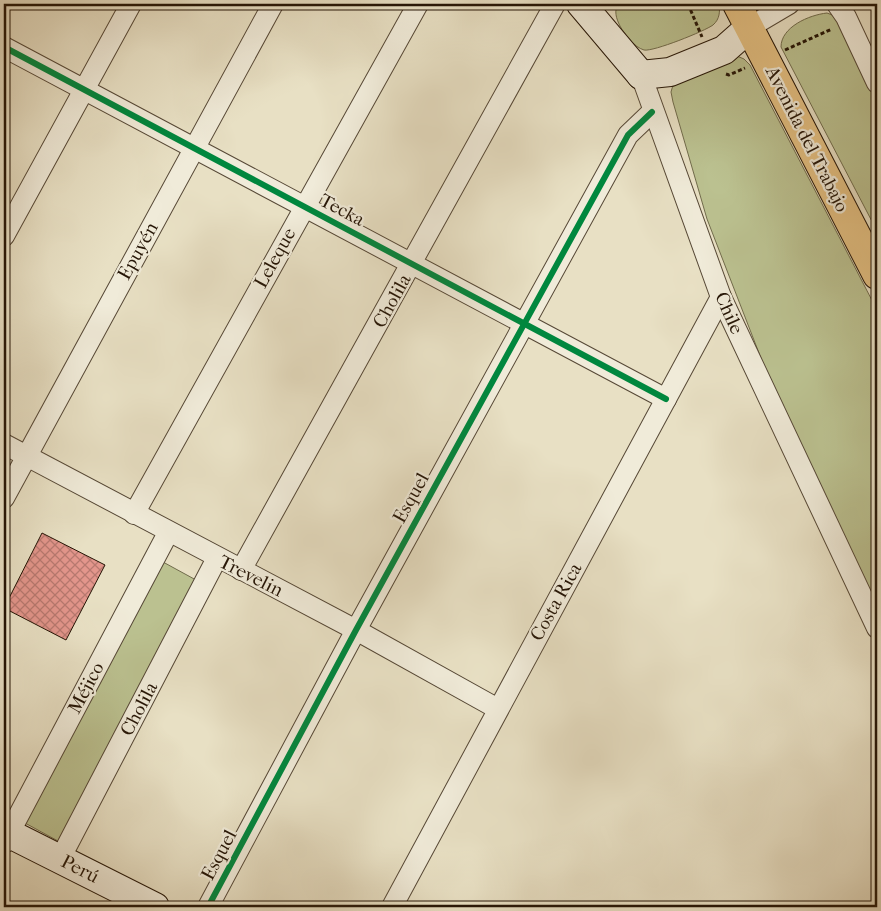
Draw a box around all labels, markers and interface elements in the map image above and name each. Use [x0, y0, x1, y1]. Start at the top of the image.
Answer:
street label: Avenida del Trabajo [760, 62, 853, 216]
street label: Tecka [316, 189, 368, 231]
street label: Epuyén [113, 218, 163, 284]
street label: Leleque [250, 224, 300, 292]
street label: Cholila [368, 270, 416, 332]
street label: Chile [710, 289, 748, 337]
street label: Esquel [388, 469, 434, 527]
street label: Trevelin [215, 551, 287, 601]
street label: Costa Rica [526, 559, 586, 645]
street label: Méjico [63, 658, 109, 717]
street label: Cholila [116, 678, 162, 740]
street label: Esquel [197, 826, 241, 884]
street label: Perú [57, 850, 103, 888]

